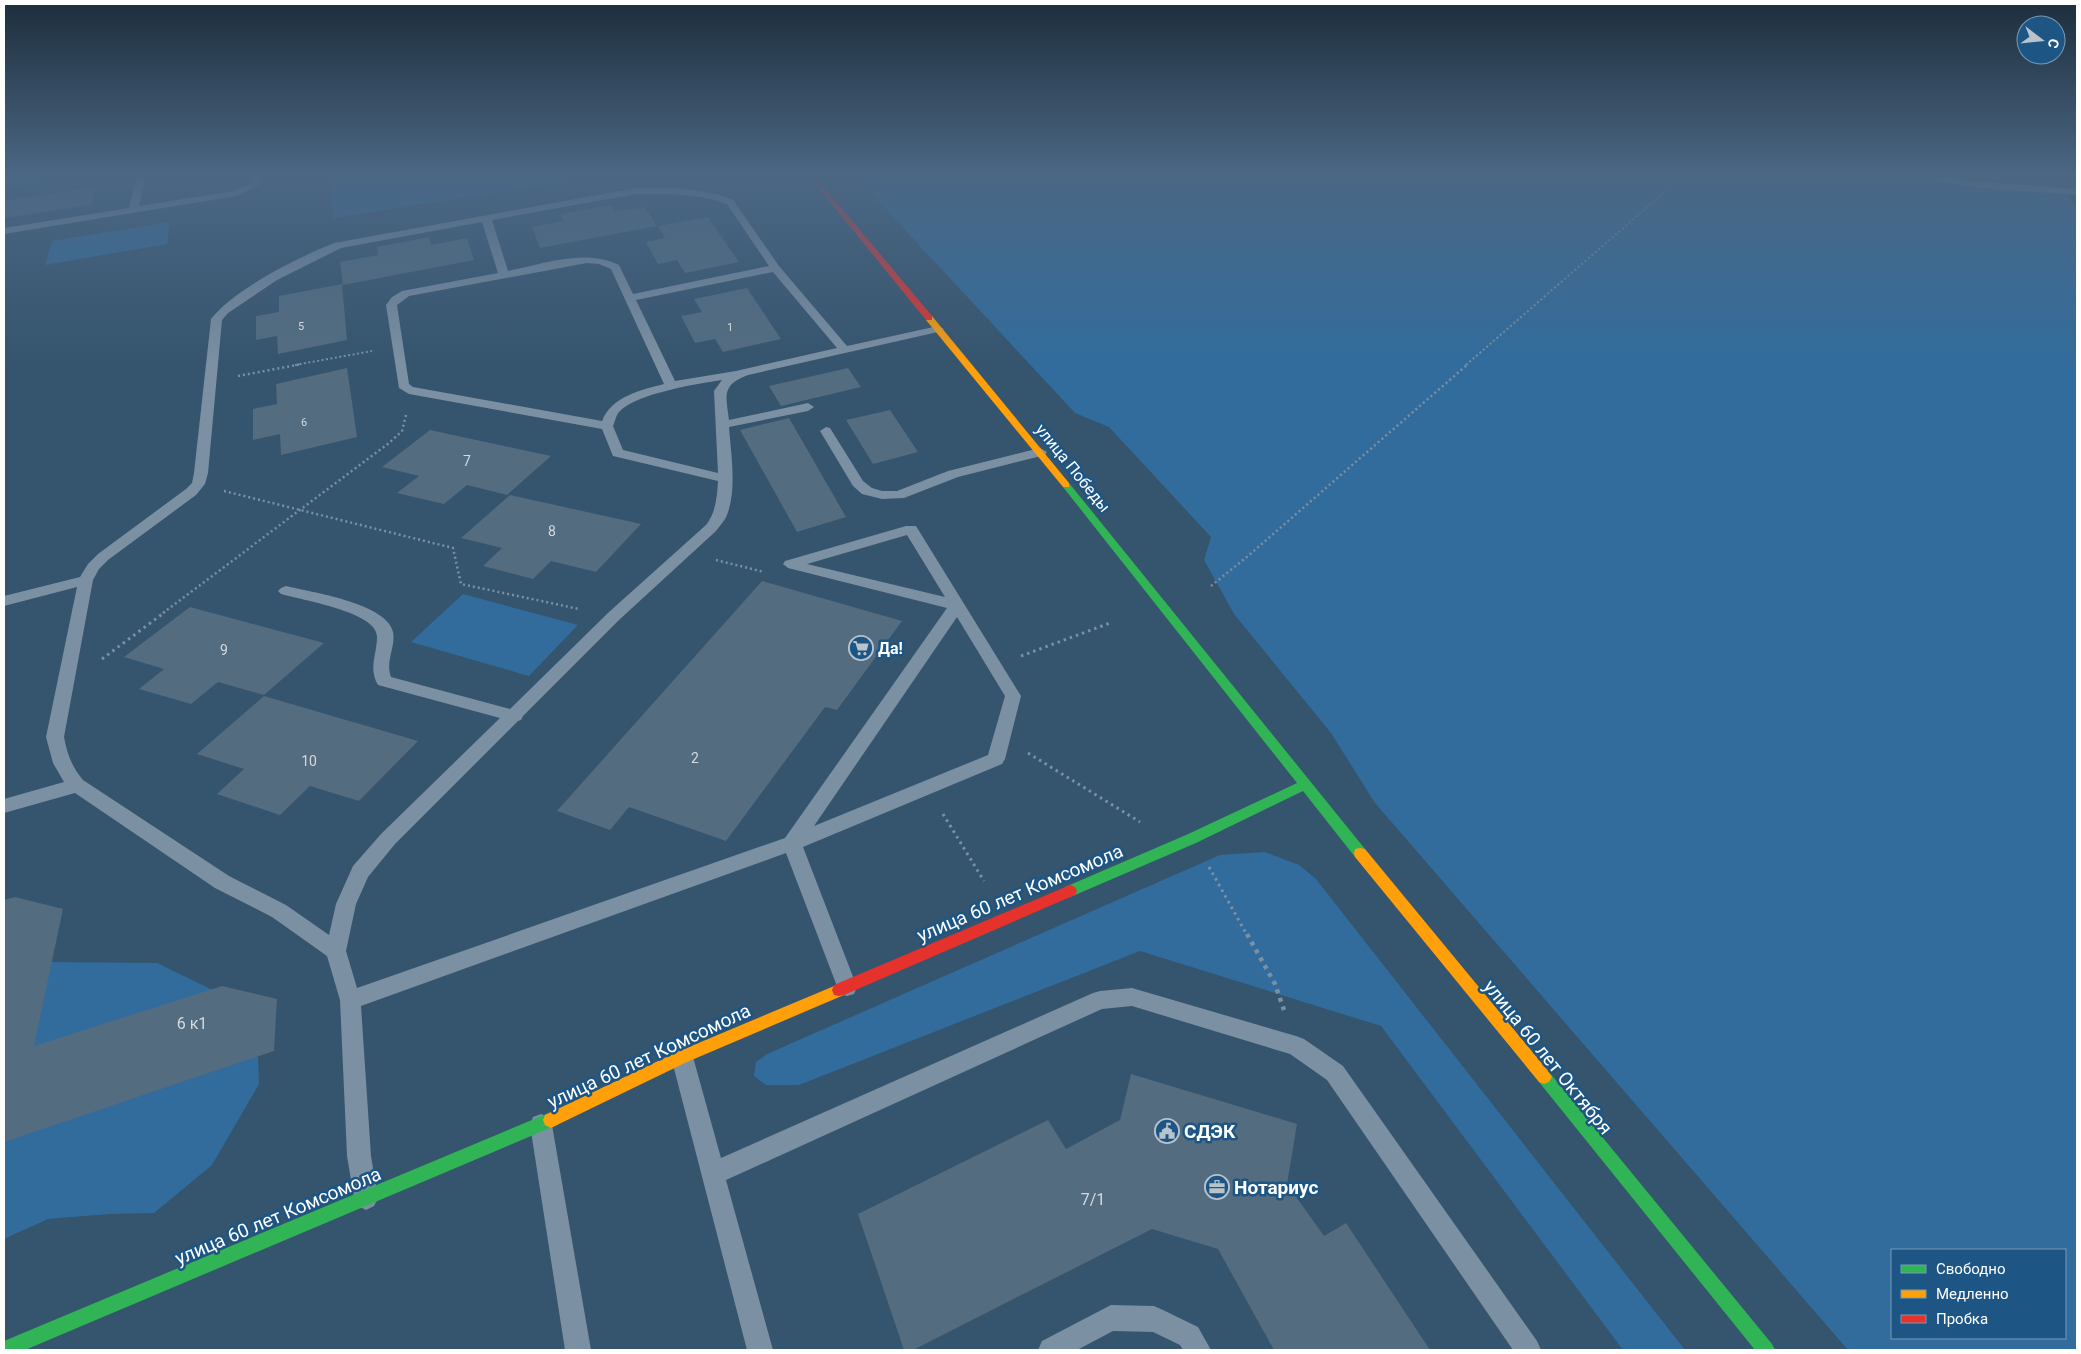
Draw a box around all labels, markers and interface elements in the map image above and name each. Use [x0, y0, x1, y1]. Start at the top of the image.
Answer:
north arrow [2016, 15, 2066, 65]
text: С [2045, 37, 2062, 50]
house number: 5 [298, 320, 304, 333]
house number: 1 [727, 321, 733, 334]
house number: 6 [301, 416, 307, 429]
street label: улица Победы [1032, 420, 1114, 516]
house number: 7 [463, 453, 471, 469]
house number: 8 [548, 523, 556, 539]
supermarket icon: Да! [848, 635, 874, 661]
place label: Да! [878, 639, 903, 658]
house number: 9 [220, 642, 228, 658]
house number: 2 [691, 750, 699, 766]
house number: 10 [301, 753, 317, 769]
street label: улица 60 лет Комсомола [914, 839, 1126, 947]
street label: улица 60 лет Октября [1479, 975, 1617, 1139]
street label: улица 60 лет Комсомола [544, 999, 754, 1113]
house number: 6 к1 [177, 1014, 207, 1033]
public building icon: СДЭК [1154, 1118, 1180, 1144]
place label: СДЭК [1184, 1120, 1236, 1143]
street label: улица 60 лет Комсомола [172, 1162, 384, 1270]
office icon: Нотариус [1204, 1174, 1230, 1200]
place label: Нотариус [1234, 1176, 1318, 1199]
house number: 7/1 [1081, 1190, 1105, 1209]
legend [1891, 1249, 2066, 1339]
text: Свободно [1936, 1260, 2005, 1278]
text: Медленно [1936, 1285, 2009, 1303]
text: Пробка [1936, 1310, 1988, 1328]

